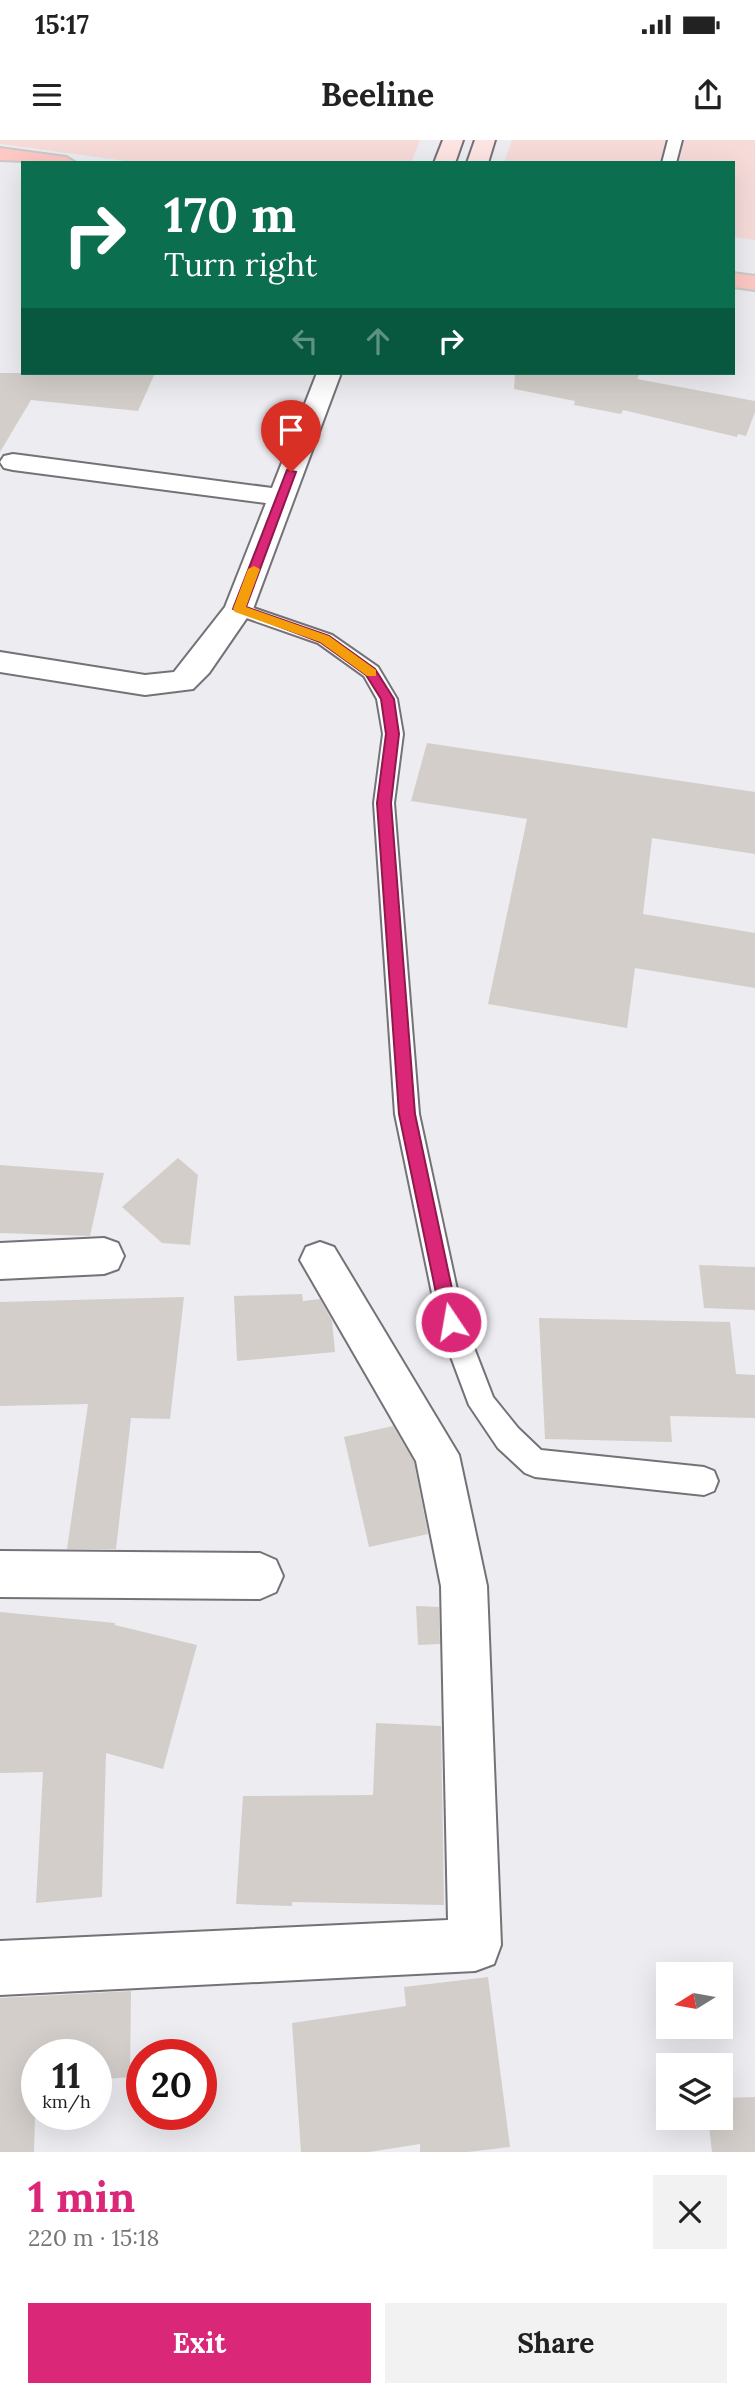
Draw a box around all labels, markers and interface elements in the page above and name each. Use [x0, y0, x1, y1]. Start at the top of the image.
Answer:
text: 15:17 [35, 8, 89, 41]
text: Beeline [321, 74, 434, 115]
icon: menu [28, 76, 66, 114]
icon: share [689, 76, 727, 114]
text: 170 m [164, 183, 296, 245]
icon: right [49, 189, 140, 280]
text: Turn right [164, 244, 317, 285]
icon: left [286, 322, 324, 360]
icon: ahead [359, 322, 397, 360]
icon: right [432, 322, 470, 360]
pin [261, 400, 321, 472]
icon: arrive [272, 411, 310, 449]
position arrow [414, 1285, 488, 1359]
north arrow [656, 1962, 733, 2039]
map controls [656, 1962, 733, 2130]
speed limit sign: 20 [126, 2039, 217, 2130]
text: 11 [52, 2053, 81, 2098]
button: layers [656, 2053, 733, 2130]
text: km/h [42, 2090, 91, 2113]
text: 1 min [28, 2170, 135, 2224]
button: close [653, 2175, 727, 2249]
text: 220 m · 15:18 [28, 2223, 159, 2252]
button: Exit [28, 2303, 371, 2383]
button: Share [385, 2303, 727, 2383]

